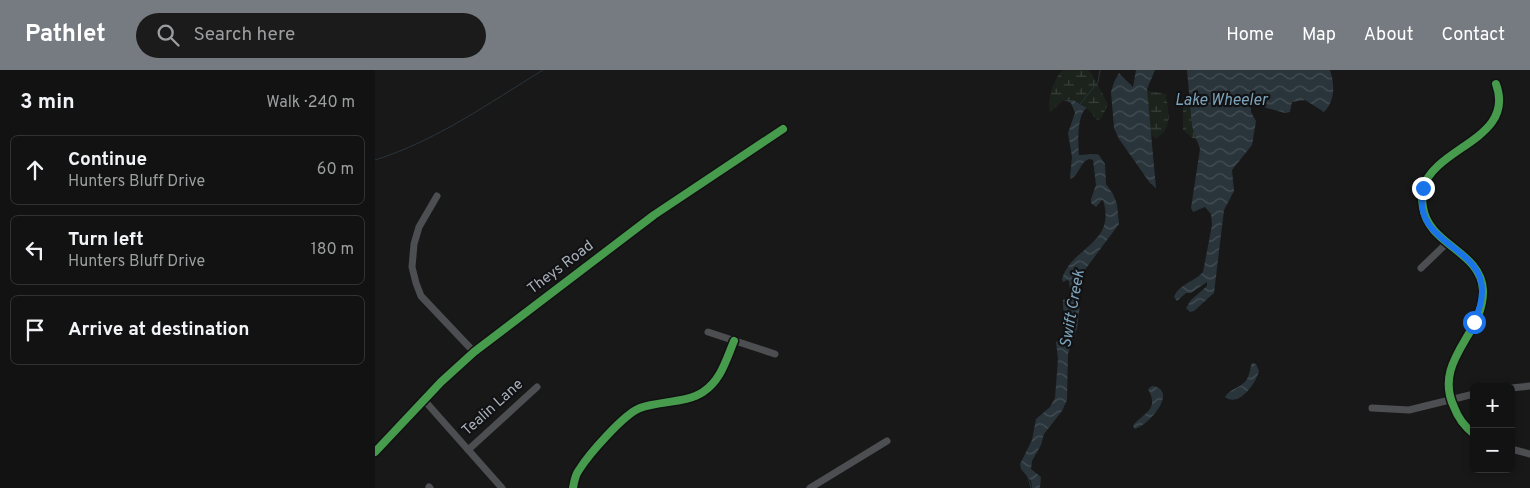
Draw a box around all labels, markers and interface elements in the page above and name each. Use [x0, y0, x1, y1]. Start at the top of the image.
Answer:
search box [136, 13, 486, 58]
text: Pathlet [25, 20, 106, 50]
icon: search [154, 21, 182, 49]
text: Search here [194, 23, 295, 47]
text: Home [1226, 24, 1274, 47]
text: Map [1302, 24, 1336, 47]
text: About [1364, 24, 1413, 47]
text: Contact [1441, 24, 1505, 47]
text: 3 min [20, 89, 75, 116]
water label: Lake Wheeler [1175, 91, 1269, 111]
text: Walk · 240 m [266, 93, 355, 113]
text: Continue [68, 148, 147, 172]
icon: ahead [21, 156, 49, 184]
text: 60 m [317, 160, 354, 180]
text: Hunters Bluff Drive [68, 172, 205, 192]
route end [1412, 177, 1435, 200]
text: Turn left [68, 228, 144, 252]
icon: left [21, 236, 49, 264]
street label: Theys Road [524, 237, 598, 299]
text: 180 m [311, 240, 354, 260]
text: Hunters Bluff Drive [68, 252, 205, 272]
water label: Swift Creek [1056, 268, 1090, 350]
route start [1463, 311, 1486, 334]
icon: arrive [21, 316, 49, 344]
text: Arrive at destination [68, 318, 249, 342]
street label: Tealin Lane [458, 375, 528, 441]
map controls [1470, 383, 1515, 473]
button: + [1470, 383, 1515, 428]
button: − [1470, 428, 1515, 473]

